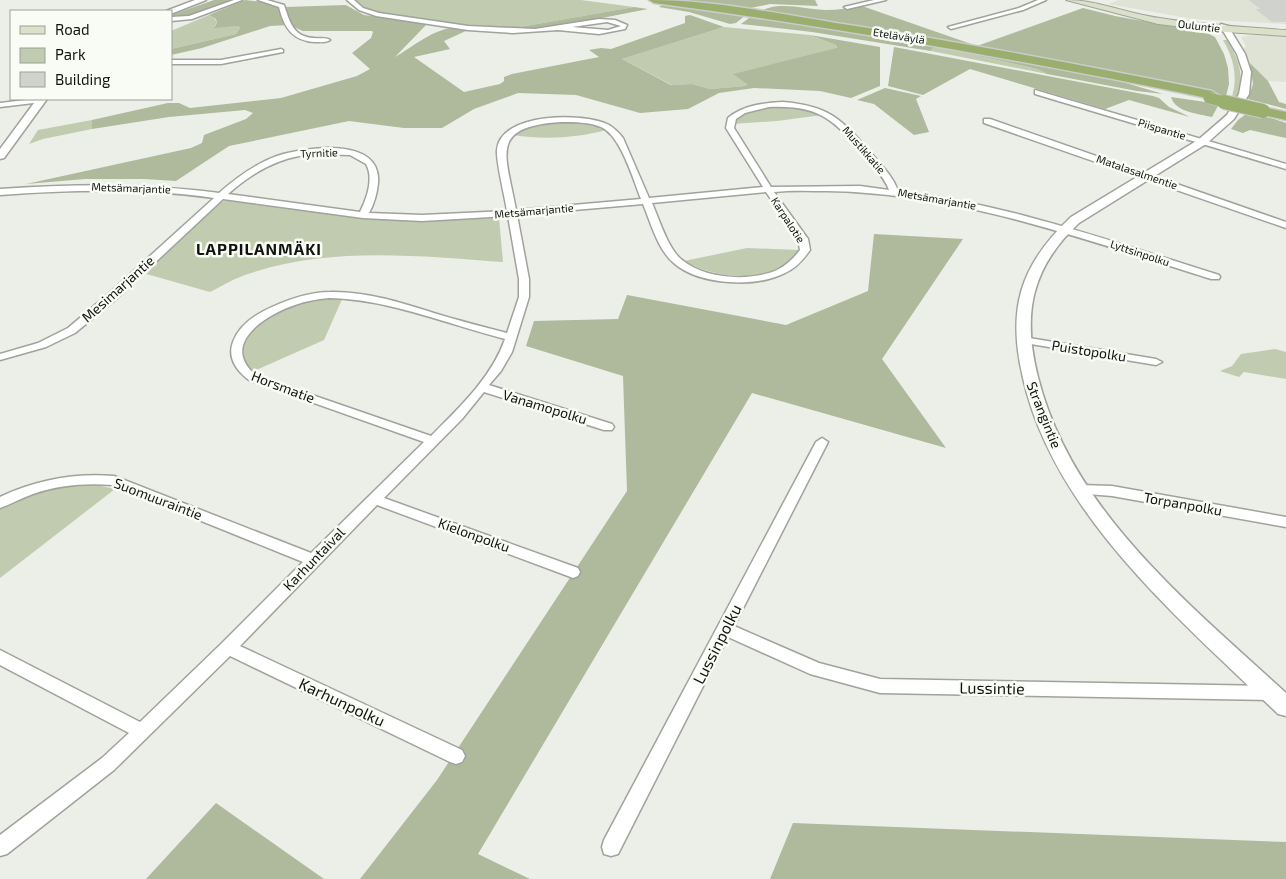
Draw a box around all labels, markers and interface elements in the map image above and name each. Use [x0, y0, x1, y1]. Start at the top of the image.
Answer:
legend [10, 10, 172, 100]
street label: Ouluntie [1177, 16, 1221, 35]
text: Road [55, 20, 90, 38]
street label: Eteläväylä [872, 25, 926, 46]
text: Park [55, 45, 86, 63]
text: Building [55, 70, 111, 88]
street label: Piispantie [1137, 115, 1188, 142]
street label: Mustikkatie [840, 123, 889, 176]
street label: Tyrnitie [300, 145, 338, 160]
street label: Matalasalmentie [1095, 152, 1179, 192]
street label: Metsämarjantie [91, 180, 171, 196]
street label: Metsämarjantie [897, 185, 977, 213]
street label: Karpalotie [769, 195, 808, 245]
street label: Metsämarjantie [494, 201, 574, 221]
street label: Lyttsinpolku [1109, 237, 1171, 268]
district label: LAPPILANMÄKI [196, 239, 322, 258]
street label: Mesimarjantie [78, 252, 157, 326]
street label: Puistopolku [1050, 336, 1128, 365]
street label: Horsmatie [249, 367, 317, 406]
street label: Strangintie [1023, 379, 1066, 451]
street label: Vanamopolku [501, 386, 589, 427]
street label: Suomuuraintie [112, 474, 205, 523]
street label: Torpanpolku [1143, 488, 1224, 519]
street label: Kielonpolku [436, 514, 512, 555]
street label: Karhuntaival [279, 523, 349, 594]
street label: Lussinpolku [688, 601, 745, 687]
street label: Karhunpolku [296, 673, 388, 730]
street label: Lussintie [959, 677, 1025, 698]

